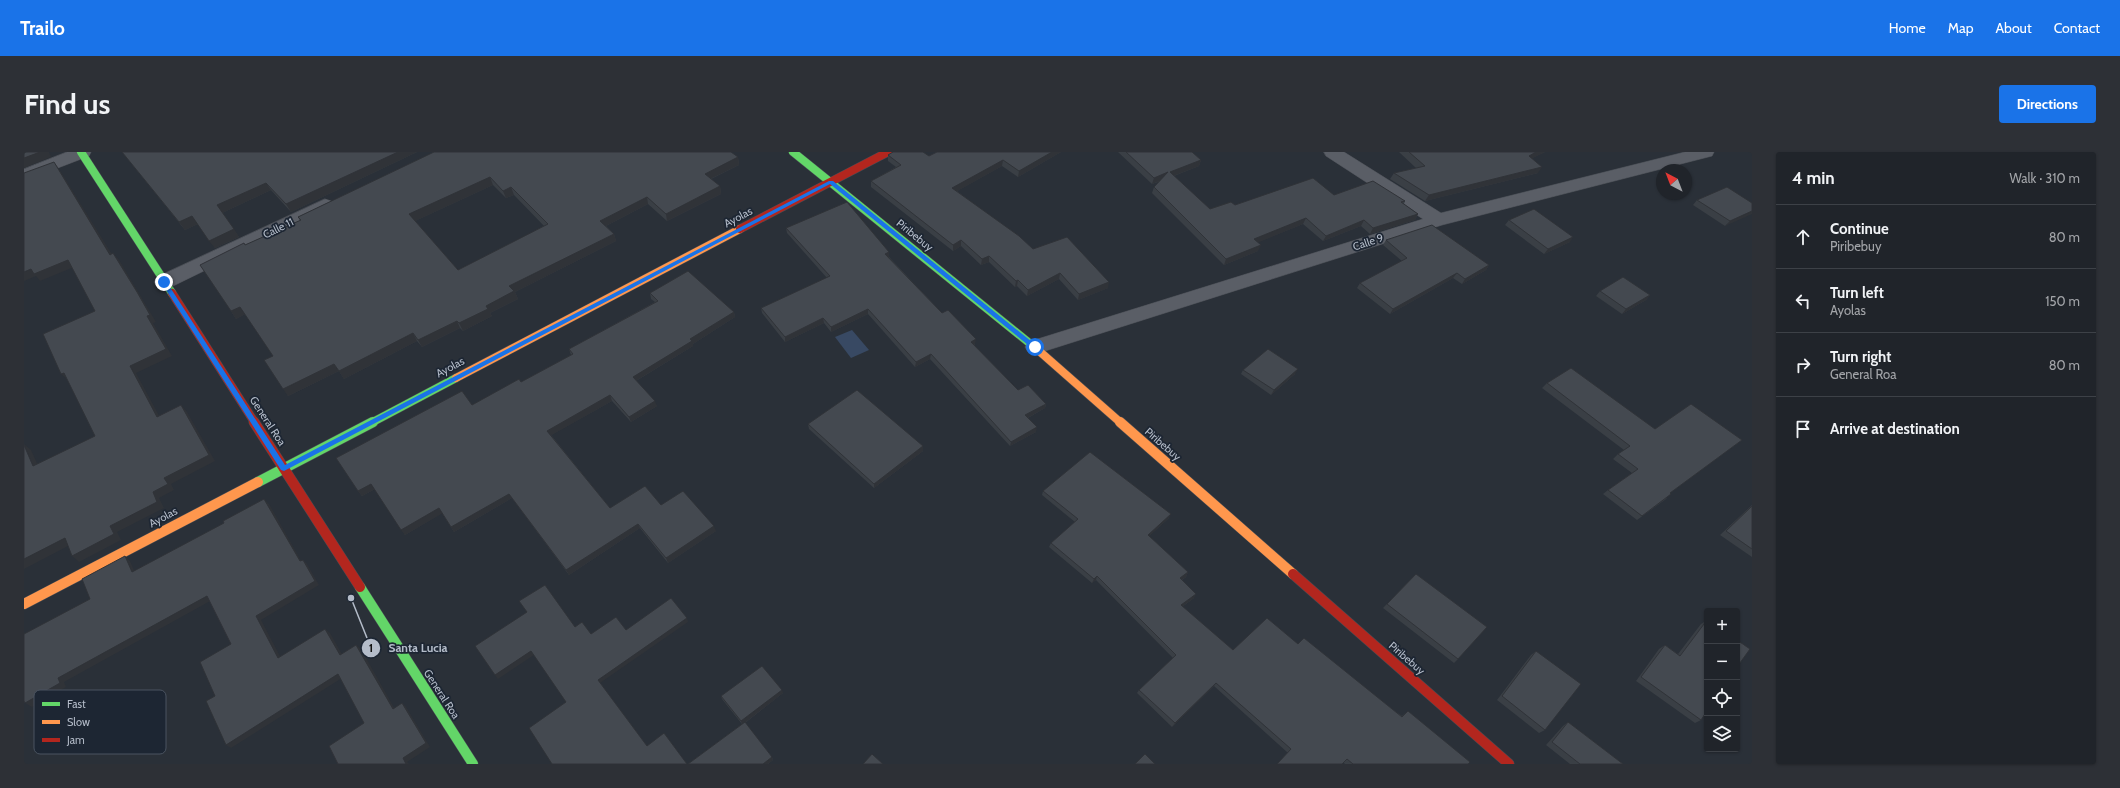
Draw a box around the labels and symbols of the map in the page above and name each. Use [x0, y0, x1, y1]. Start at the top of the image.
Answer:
north arrow [1656, 164, 1692, 200]
street label: Ayolas [721, 204, 755, 230]
street label: Calle 11 [260, 215, 296, 241]
street label: Piribebuy [894, 216, 937, 254]
street label: Calle 9 [1351, 230, 1385, 254]
route end [155, 273, 173, 291]
route start [1026, 338, 1044, 356]
street label: Ayolas [433, 354, 467, 380]
street label: General Roa [247, 394, 290, 449]
street label: Piribebuy [1142, 424, 1184, 464]
street label: Ayolas [146, 504, 180, 530]
callout: Santa Lucia [361, 636, 456, 660]
street label: Piribebuy [1386, 638, 1428, 678]
text: 1 [369, 640, 373, 655]
text: Santa Lucia [388, 640, 448, 655]
street label: General Roa [421, 667, 464, 722]
legend [34, 690, 166, 754]
text: Fast [67, 697, 86, 711]
text: Slow [67, 715, 90, 729]
text: Jam [66, 733, 85, 747]

